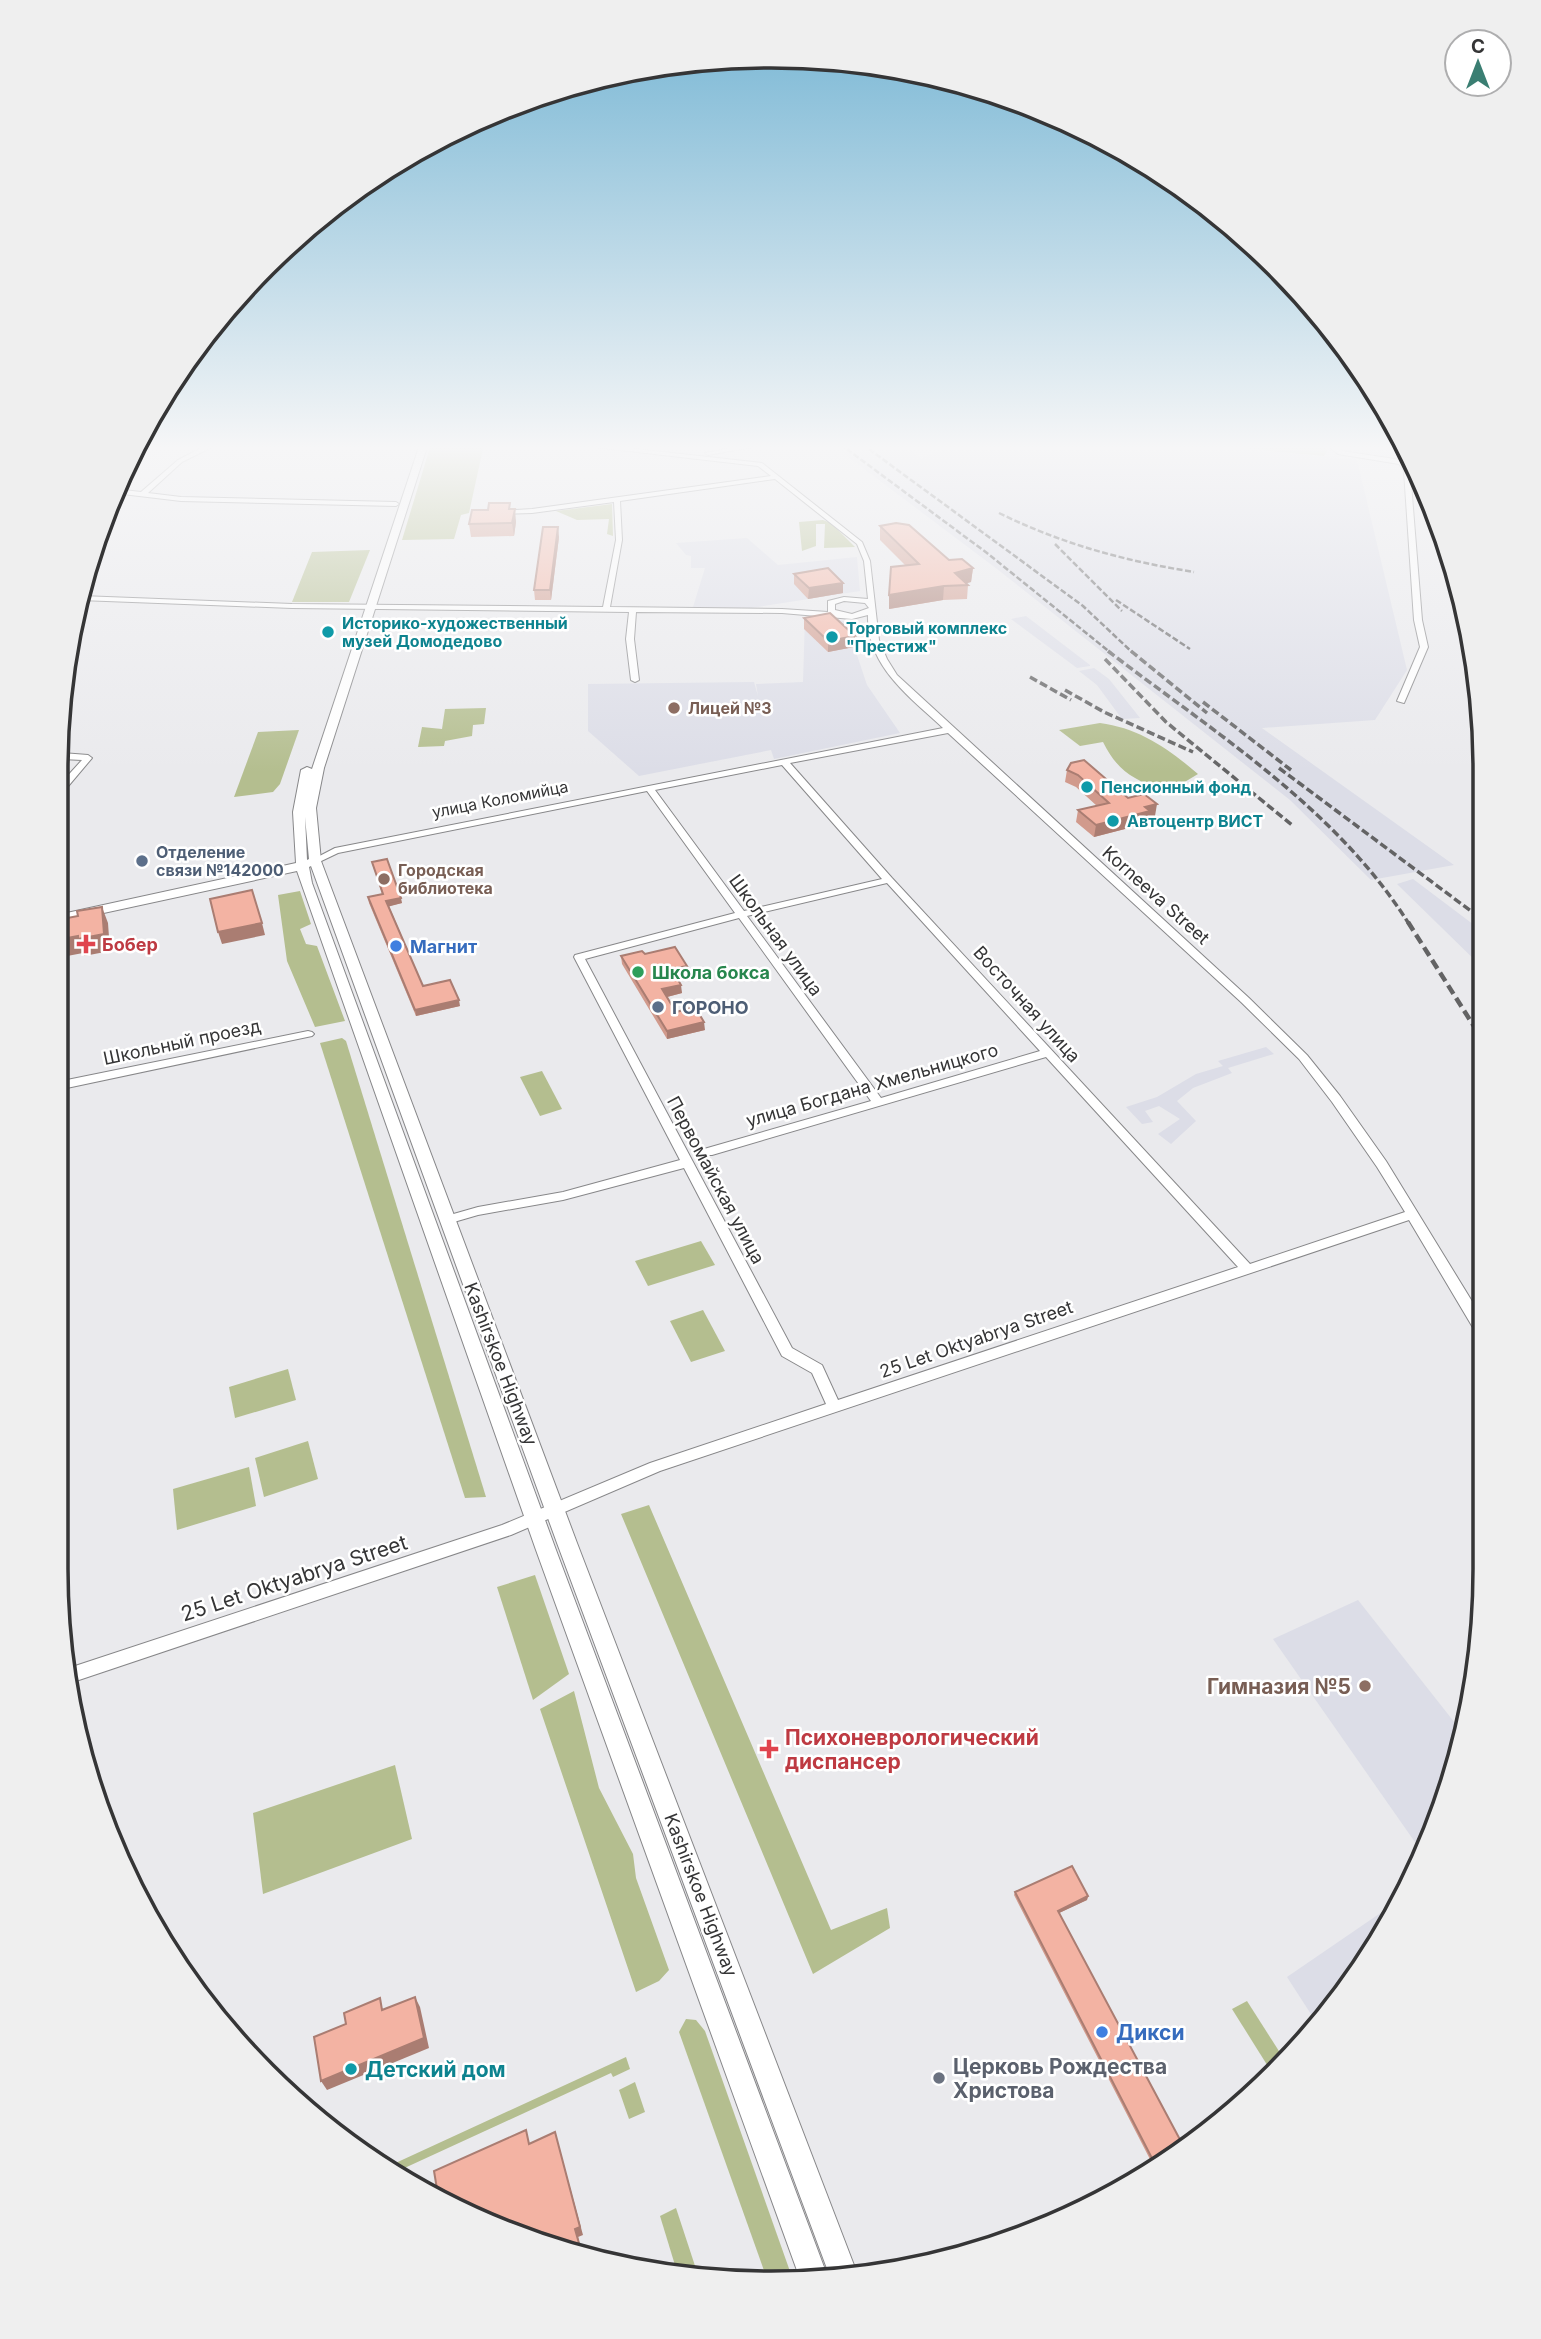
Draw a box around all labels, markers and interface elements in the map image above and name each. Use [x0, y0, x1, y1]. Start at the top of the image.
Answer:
north arrow [1443, 28, 1513, 98]
text: С [1471, 35, 1485, 58]
place label: Историко-художественный музей Домодедово [342, 613, 568, 651]
place label: Торговый комплекс "Престиж" [846, 618, 1007, 656]
marker: Историко-художественный музей Домодедово [320, 624, 336, 640]
marker: Торговый комплекс "Престиж" [824, 629, 840, 645]
place label: Лицей №3 [688, 698, 772, 718]
marker: Лицей №3 [666, 700, 682, 716]
street label: улица Коломийца [430, 776, 570, 822]
place label: Пенсионный фонд [1101, 777, 1252, 797]
marker: Пенсионный фонд [1079, 779, 1095, 795]
place label: Автоцентр ВИСТ [1127, 811, 1264, 831]
marker: Автоцентр ВИСТ [1105, 813, 1121, 829]
place label: Отделение связи №142000 [156, 842, 284, 880]
street label: Korneeva Street [1098, 842, 1214, 949]
marker: Отделение связи №142000 [134, 853, 150, 869]
place label: Городская библиотека [398, 860, 493, 898]
street label: Школьная улица [725, 870, 827, 1000]
marker: Городская библиотека [376, 871, 392, 887]
marker: Бобер [76, 934, 96, 954]
place label: Бобер [102, 934, 158, 955]
place label: Магнит [410, 936, 477, 957]
marker: Магнит [388, 938, 404, 954]
street label: Восточная улица [969, 942, 1085, 1066]
place label: Школа бокса [652, 962, 770, 983]
marker: Школа бокса [630, 964, 646, 980]
place label: ГОРОНО [672, 997, 749, 1018]
marker: ГОРОНО [650, 999, 666, 1015]
street label: Школьный проезд [101, 1015, 263, 1069]
street label: улица Богдана Хмельницкого [744, 1039, 1000, 1131]
street label: Первомайская улица [663, 1093, 769, 1267]
street label: Kashirskoe Highway [460, 1280, 542, 1448]
street label: 25 Let Oktyabrya Street [877, 1296, 1075, 1382]
street label: 25 Let Oktyabrya Street [178, 1530, 410, 1626]
place label: Гимназия №5 [1207, 1674, 1351, 1699]
marker: Гимназия №5 [1357, 1678, 1373, 1694]
place label: Психоневрологический диспансер [785, 1725, 1039, 1774]
marker: Психоневрологический диспансер [759, 1739, 779, 1759]
street label: Kashirskoe Highway [660, 1811, 742, 1979]
place label: Дикси [1116, 2020, 1185, 2045]
marker: Дикси [1094, 2024, 1110, 2040]
place label: Церковь Рождества Христова [953, 2054, 1167, 2103]
place label: Детский дом [365, 2057, 506, 2082]
marker: Детский дом [343, 2061, 359, 2077]
marker: Церковь Рождества Христова [931, 2070, 947, 2086]

